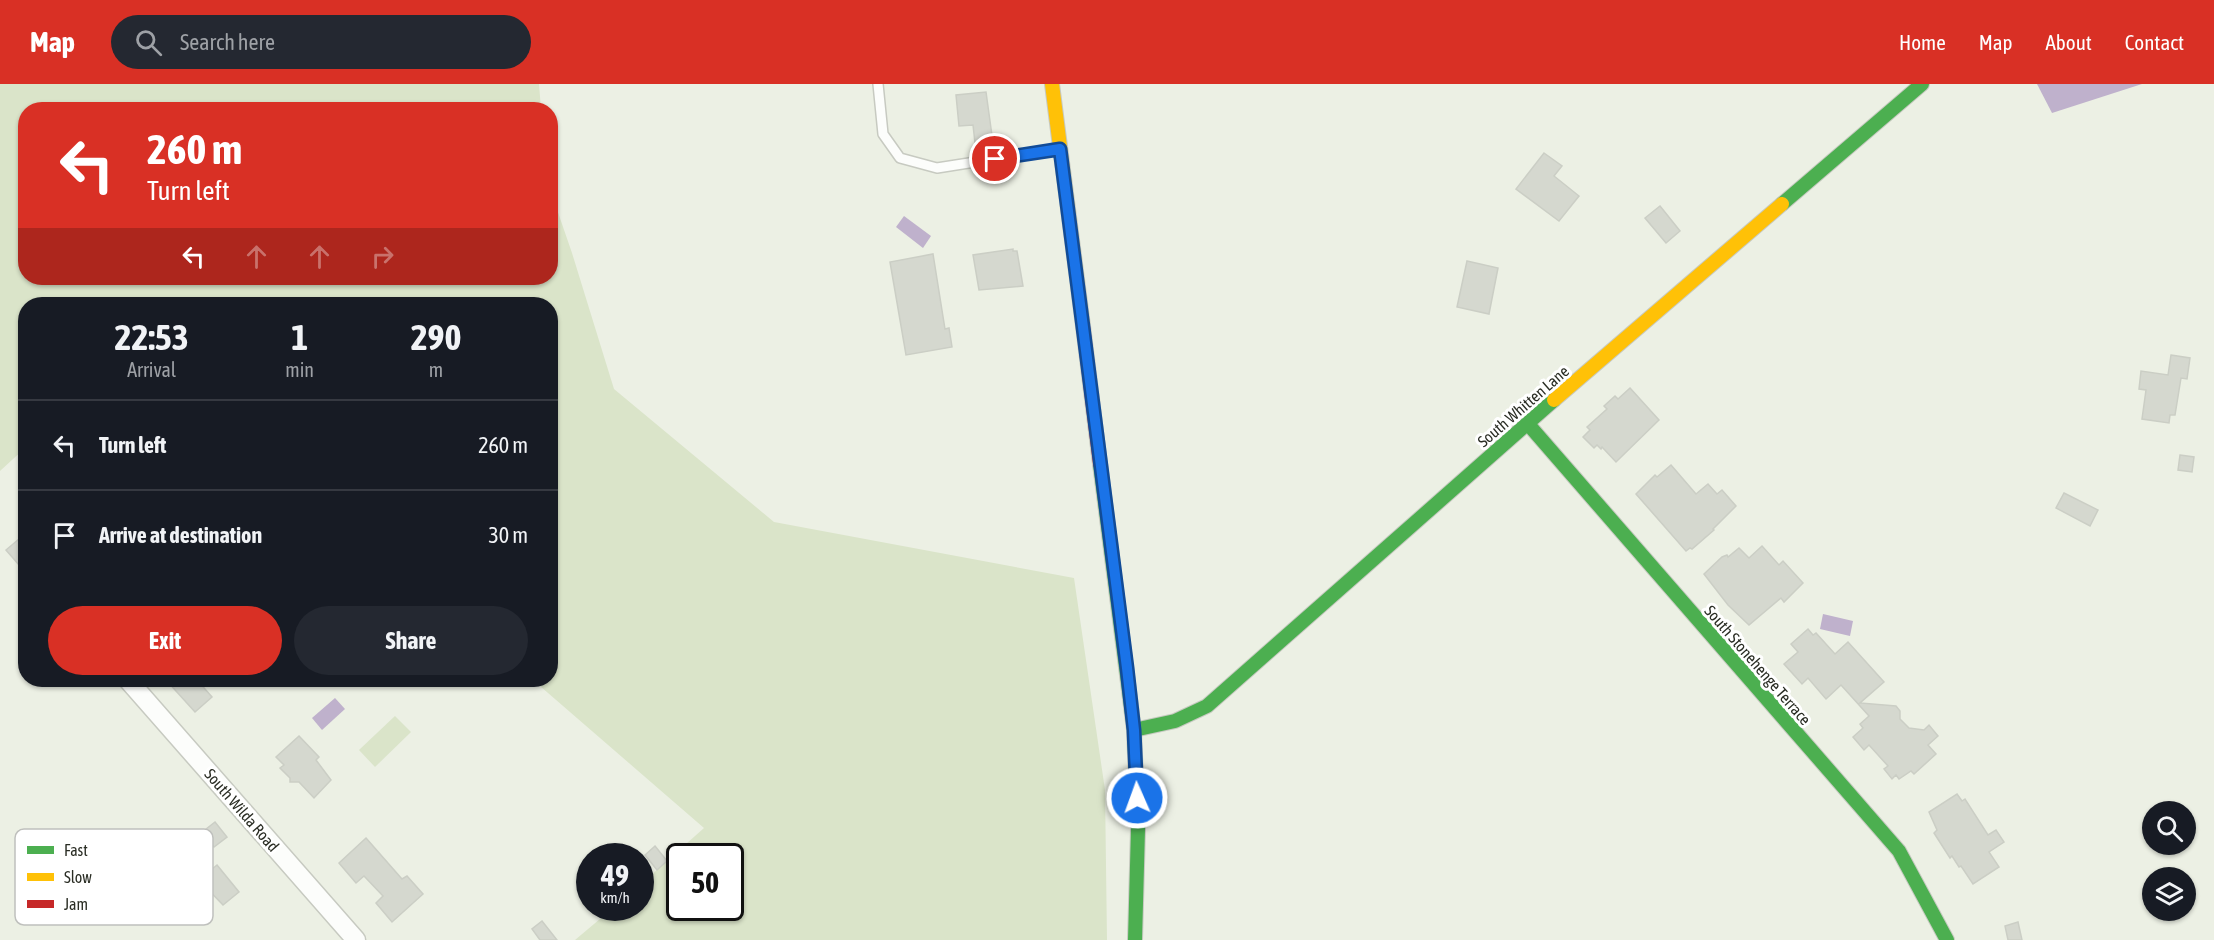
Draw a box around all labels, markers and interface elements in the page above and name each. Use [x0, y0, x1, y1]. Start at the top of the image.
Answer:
search box [111, 15, 531, 69]
text: Map [30, 26, 75, 58]
icon: search [132, 26, 165, 59]
text: Search here [180, 29, 275, 55]
text: Home [1899, 30, 1946, 54]
text: Map [1979, 30, 2013, 54]
text: About [2046, 30, 2092, 54]
text: Contact [2125, 30, 2184, 54]
text: 260 m [147, 125, 242, 173]
icon: left [48, 126, 126, 204]
pin [969, 133, 1020, 184]
icon: arrive [978, 142, 1011, 175]
text: Turn left [147, 175, 230, 206]
icon: left [177, 240, 210, 273]
icon: ahead [240, 240, 273, 273]
icon: ahead [303, 240, 336, 273]
icon: right [366, 240, 399, 273]
text: 22:53 [115, 316, 189, 358]
text: 1 [291, 316, 308, 358]
text: 290 [411, 316, 461, 358]
text: Arrival [127, 358, 176, 381]
text: min [285, 358, 314, 381]
text: m [429, 358, 443, 381]
street label: South Whitten Lane [1474, 362, 1572, 450]
icon: left [48, 429, 81, 462]
text: Turn left [99, 432, 166, 458]
text: 260 m [478, 432, 528, 458]
icon: arrive [48, 519, 81, 552]
text: Arrive at destination [99, 522, 262, 548]
text: 30 m [488, 522, 528, 548]
street label: South Stonehenge Terrace [1701, 602, 1815, 729]
button: Exit [48, 606, 282, 675]
button: Share [294, 606, 528, 675]
street label: South Wilda Road [201, 765, 283, 855]
position arrow [1105, 766, 1169, 830]
map controls [2142, 801, 2196, 921]
button: search [2142, 801, 2196, 855]
legend [15, 829, 213, 925]
text: Fast [64, 841, 88, 859]
speed limit sign: 50 [666, 843, 744, 921]
text: 49 [601, 858, 629, 892]
button: layers [2142, 867, 2196, 921]
text: Slow [64, 868, 92, 886]
text: km/h [600, 889, 630, 906]
text: Jam [64, 895, 88, 913]

